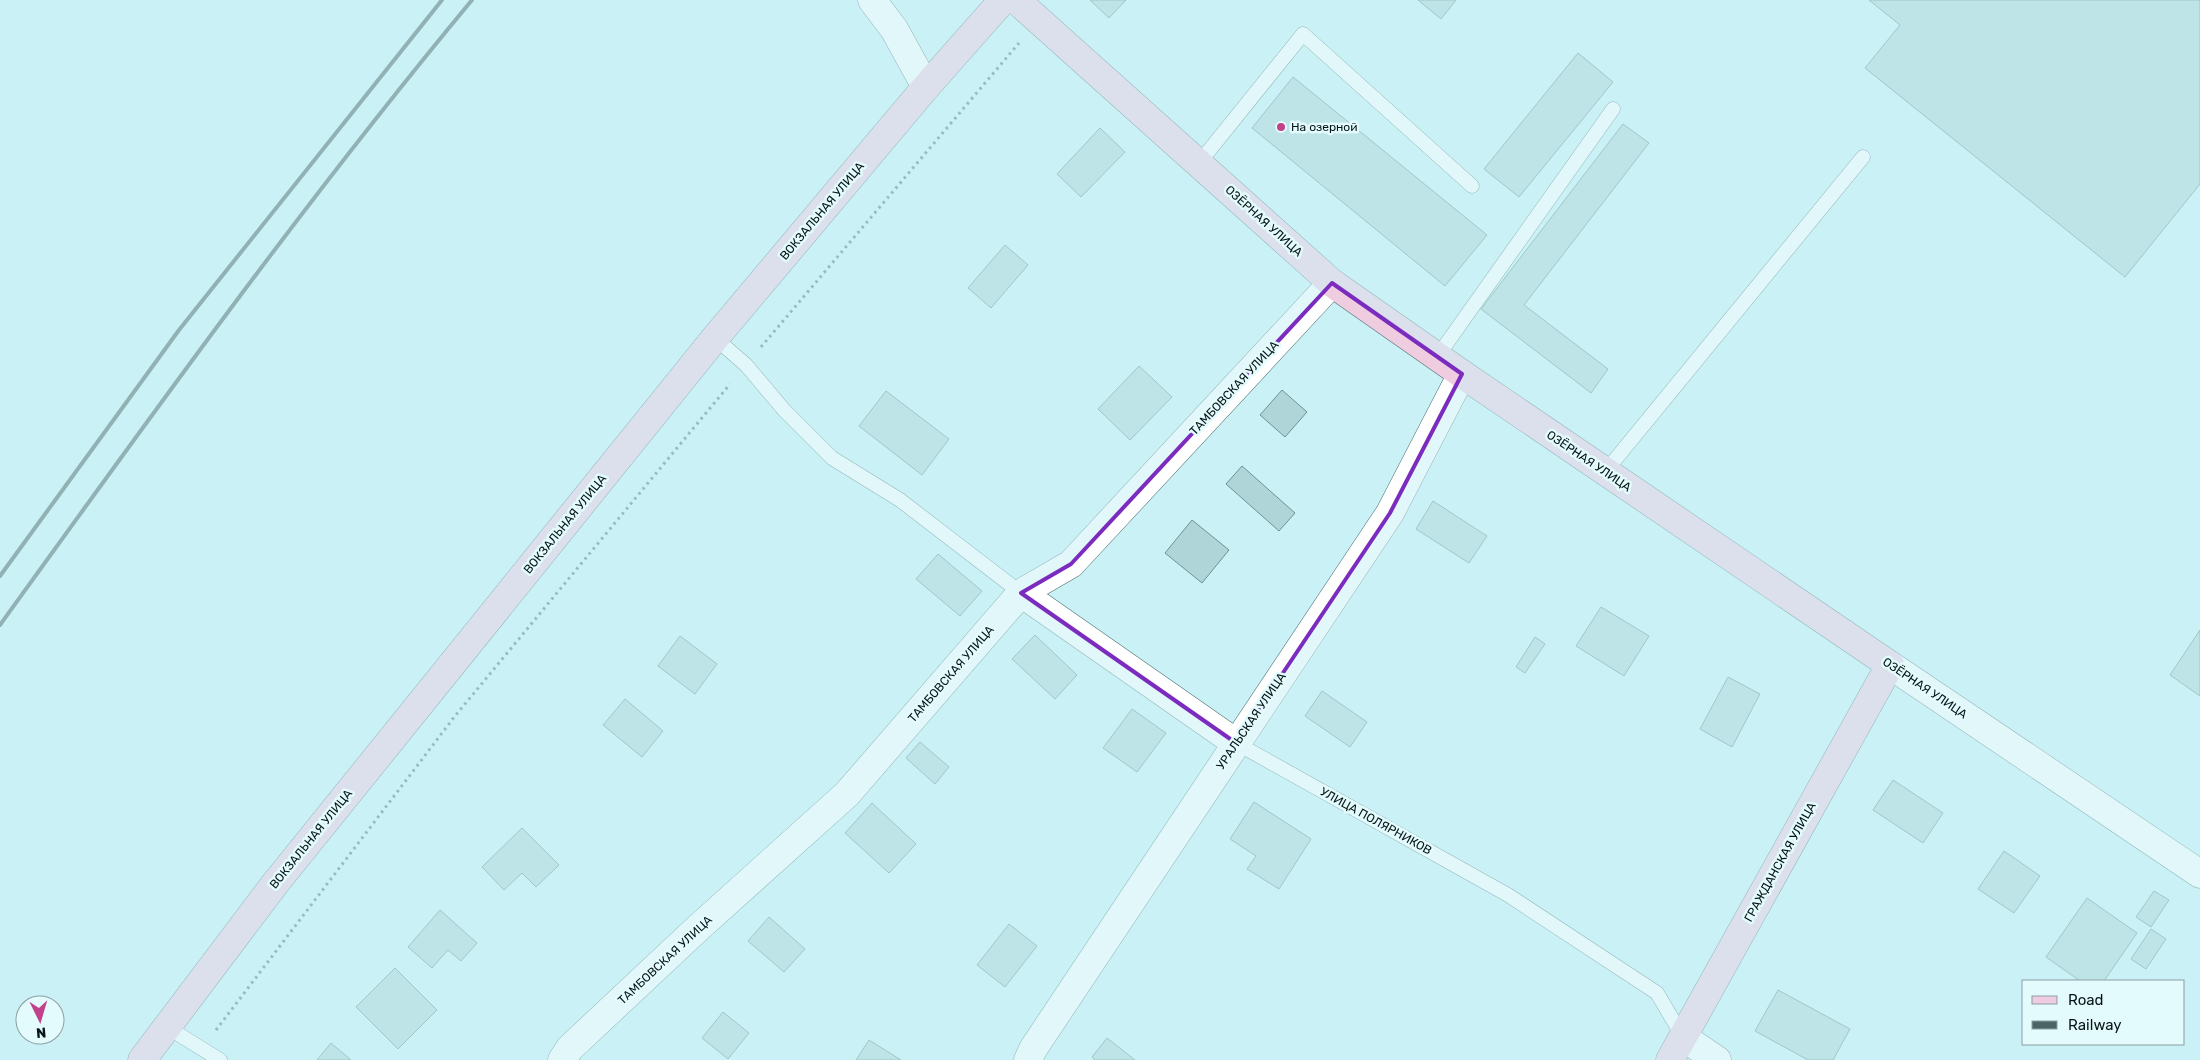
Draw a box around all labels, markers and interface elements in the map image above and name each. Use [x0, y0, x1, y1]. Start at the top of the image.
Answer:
place label: На озерной [1291, 120, 1358, 134]
marker: На озерной [1275, 121, 1287, 133]
street label: ВОКЗАЛЬНАЯ УЛИЦА [777, 159, 867, 263]
street label: ОЗЁРНАЯ УЛИЦА [1223, 183, 1305, 259]
street label: ТАМБОВСКАЯ УЛИЦА [1187, 338, 1281, 438]
street label: ОЗЁРНАЯ УЛИЦА [1544, 428, 1634, 494]
street label: ВОКЗАЛЬНАЯ УЛИЦА [521, 472, 609, 576]
street label: ТАМБОВСКАЯ УЛИЦА [905, 623, 997, 725]
street label: ОЗЁРНАЯ УЛИЦА [1880, 655, 1970, 721]
street label: УРАЛЬСКАЯ УЛИЦА [1213, 670, 1289, 772]
street label: УЛИЦА ПОЛЯРНИКОВ [1318, 784, 1434, 858]
street label: ВОКЗАЛЬНАЯ УЛИЦА [267, 787, 355, 891]
street label: ГРАЖДАНСКАЯ УЛИЦА [1741, 800, 1819, 924]
street label: ТАМБОВСКАЯ УЛИЦА [615, 913, 715, 1007]
legend [2022, 980, 2185, 1045]
text: Road [2068, 991, 2104, 1009]
north arrow [15, 995, 65, 1045]
text: Railway [2068, 1016, 2122, 1034]
text: N [35, 1024, 47, 1041]

